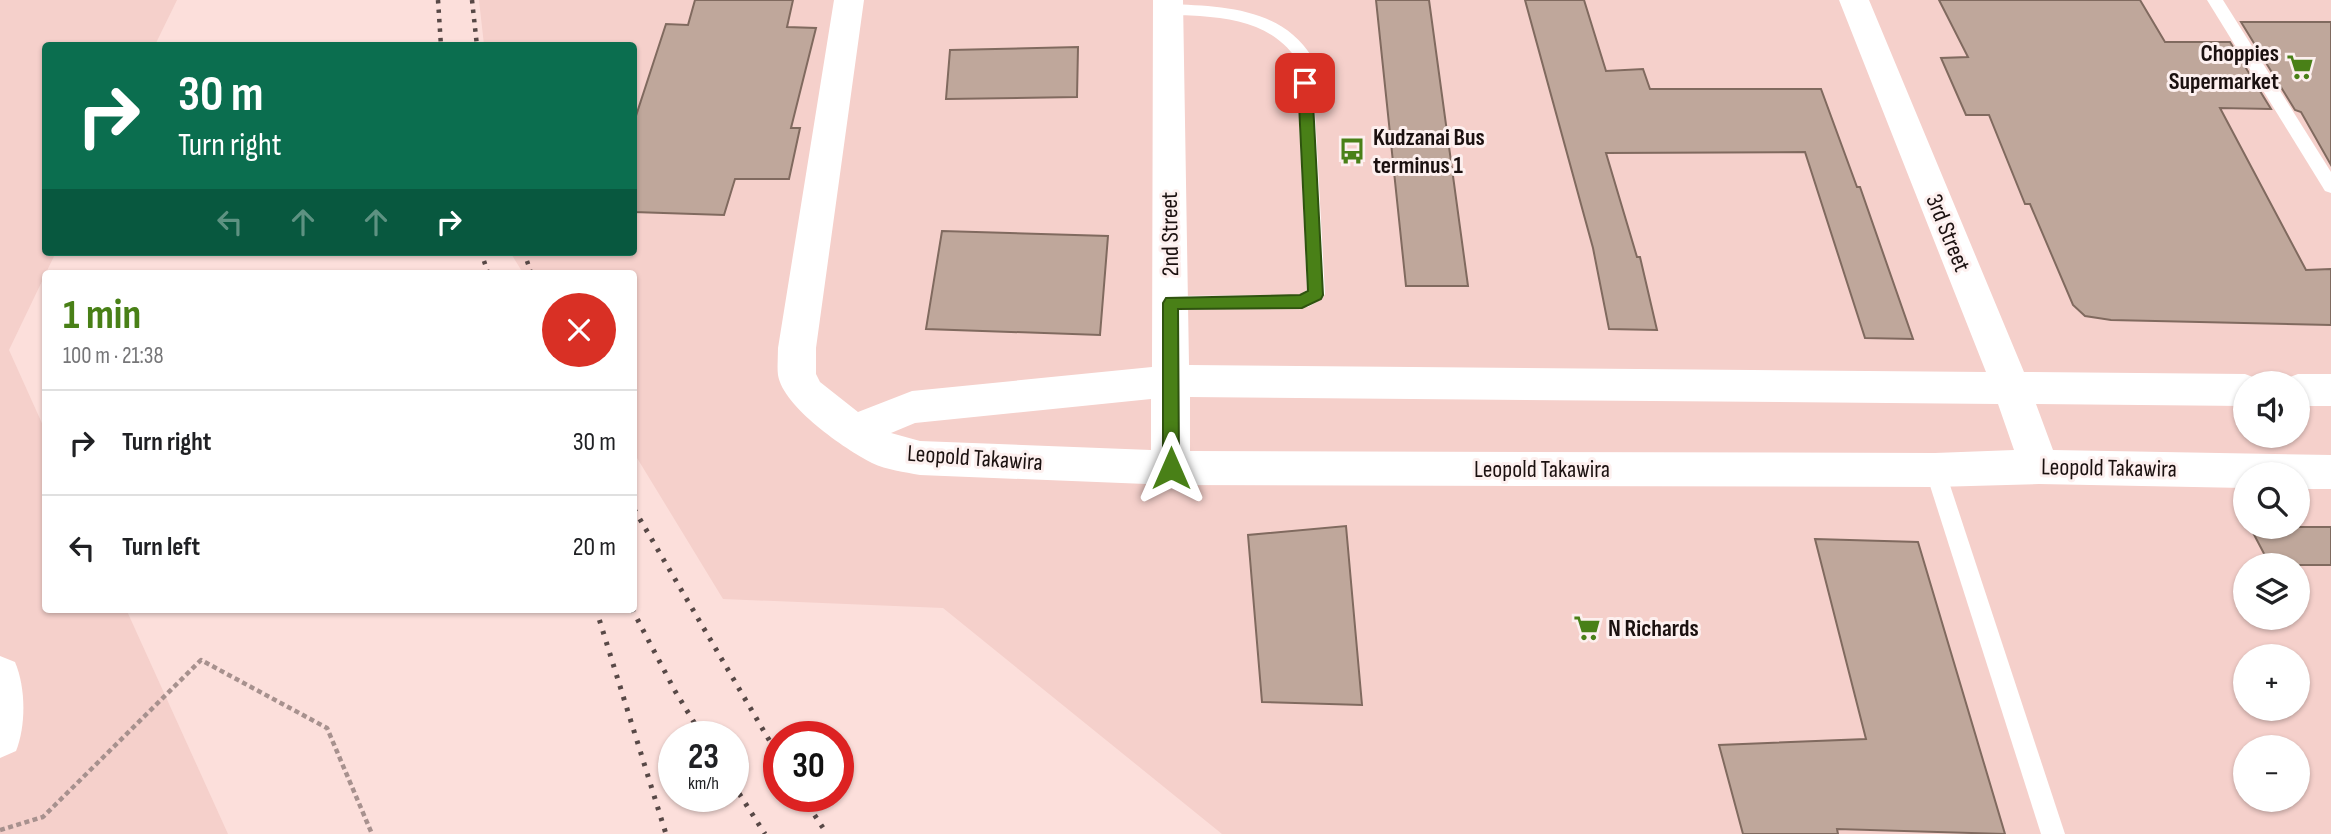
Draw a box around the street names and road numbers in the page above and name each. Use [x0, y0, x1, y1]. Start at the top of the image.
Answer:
street label: 3rd Street [1919, 190, 1977, 276]
street label: 2nd Street [1155, 191, 1185, 277]
street label: Leopold Takawira [906, 439, 1044, 477]
street label: Leopold Takawira [2041, 452, 2177, 484]
street label: Leopold Takawira [1474, 455, 1610, 484]

